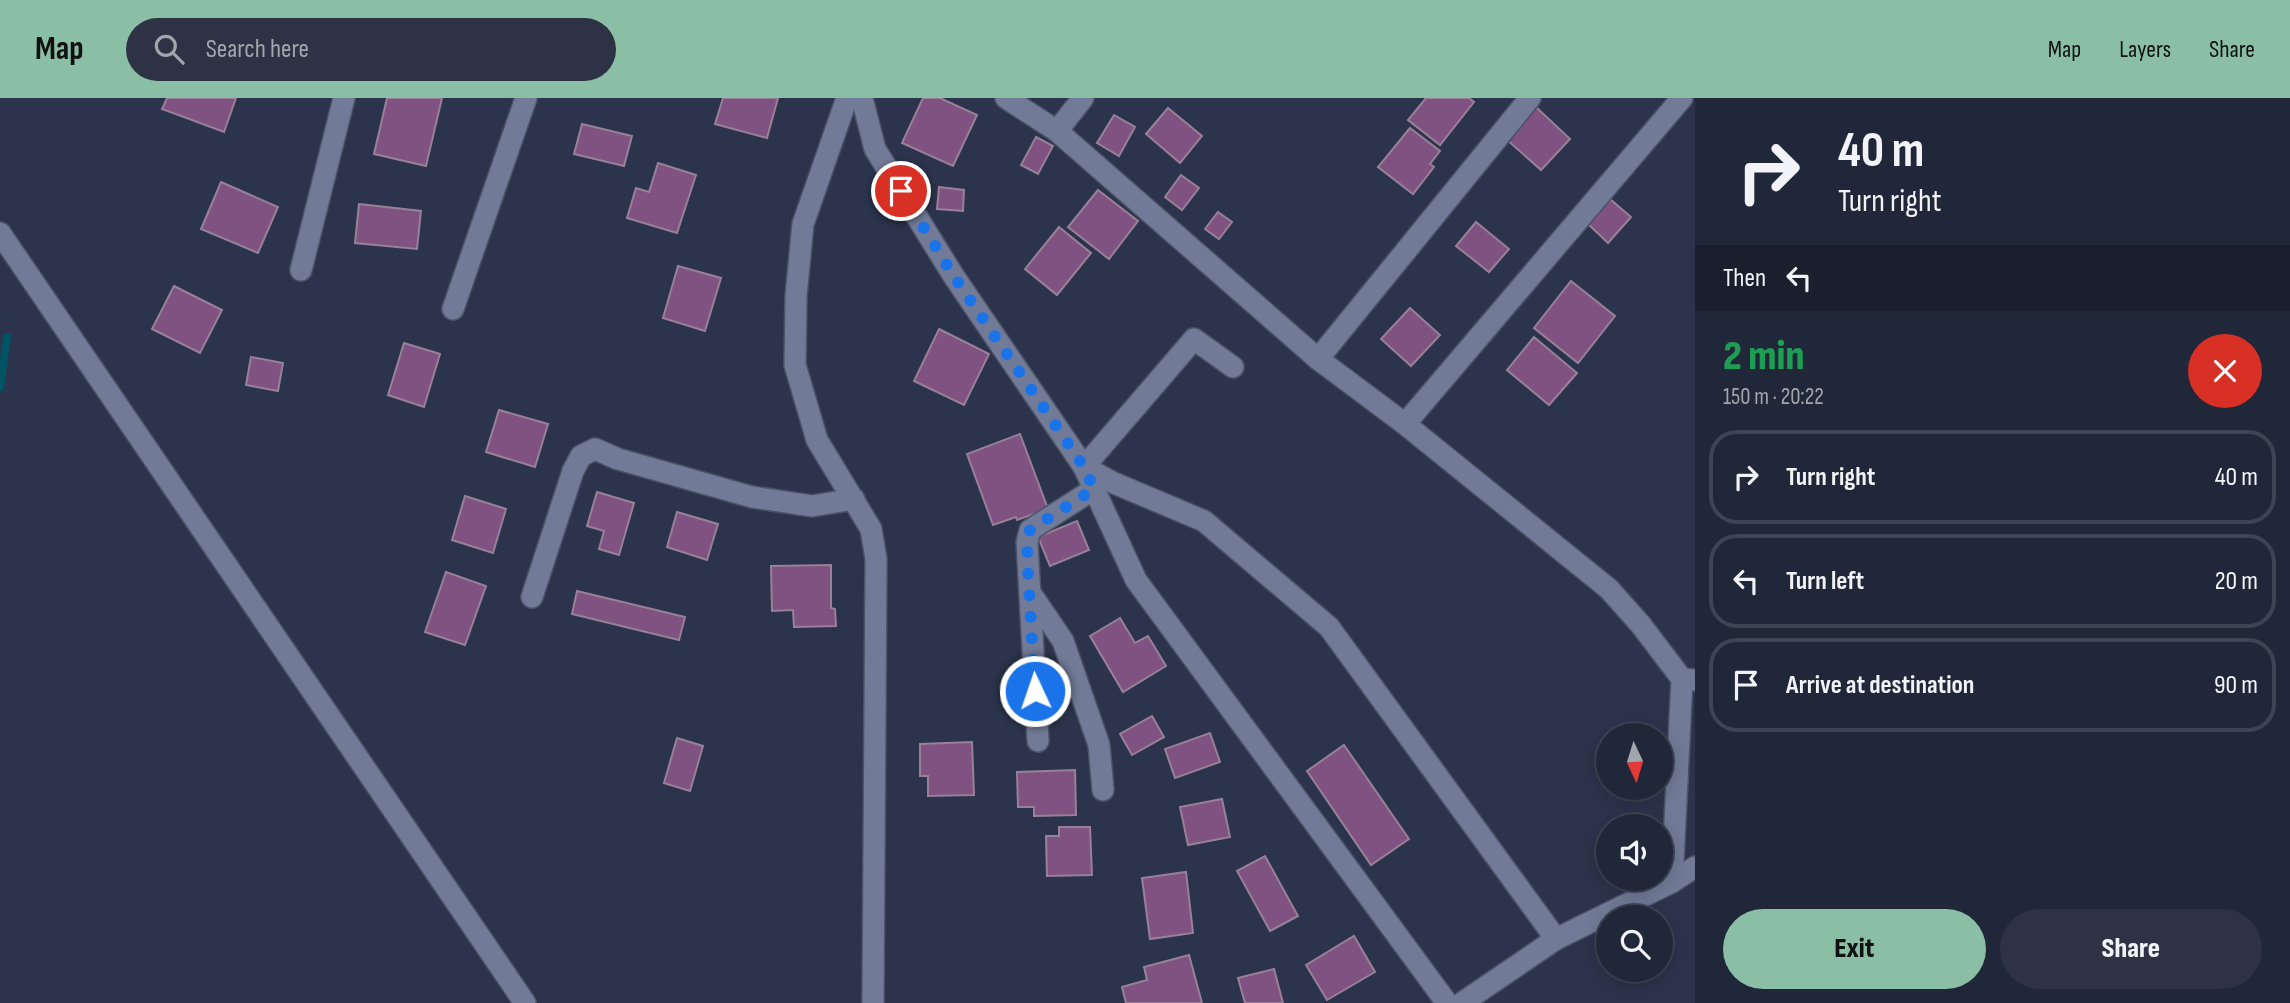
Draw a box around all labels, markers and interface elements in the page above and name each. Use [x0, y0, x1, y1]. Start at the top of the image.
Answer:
search box [126, 18, 616, 81]
text: Map [35, 29, 84, 69]
icon: search [150, 30, 188, 68]
text: Search here [206, 34, 309, 65]
text: Map [2048, 35, 2081, 64]
text: Layers [2119, 35, 2171, 64]
text: Share [2209, 35, 2255, 64]
text: 40 m [1838, 122, 1924, 181]
icon: right [1723, 126, 1814, 217]
pin [871, 161, 931, 221]
icon: arrive [882, 172, 920, 210]
text: Turn right [1838, 182, 1942, 221]
icon: left [1780, 259, 1818, 297]
text: Then [1723, 263, 1766, 294]
text: 2 min [1723, 331, 1804, 382]
button: close [2188, 334, 2262, 408]
text: 150 m · 20:22 [1723, 383, 1824, 411]
icon: right [1727, 458, 1765, 496]
text: Turn right [1786, 462, 1875, 493]
text: 40 m [2215, 462, 2258, 493]
icon: left [1727, 562, 1765, 600]
text: Turn left [1786, 566, 1864, 597]
text: 20 m [2215, 566, 2258, 597]
position arrow [998, 654, 1072, 728]
icon: arrive [1727, 666, 1765, 704]
text: Arrive at destination [1786, 670, 1974, 701]
text: 90 m [2214, 670, 2258, 701]
north arrow [1596, 723, 1673, 800]
map controls [1596, 723, 1673, 982]
button: sound [1596, 814, 1673, 891]
button: search [1596, 905, 1673, 982]
button: Exit [1723, 909, 1986, 989]
button: Share [2000, 909, 2262, 989]

